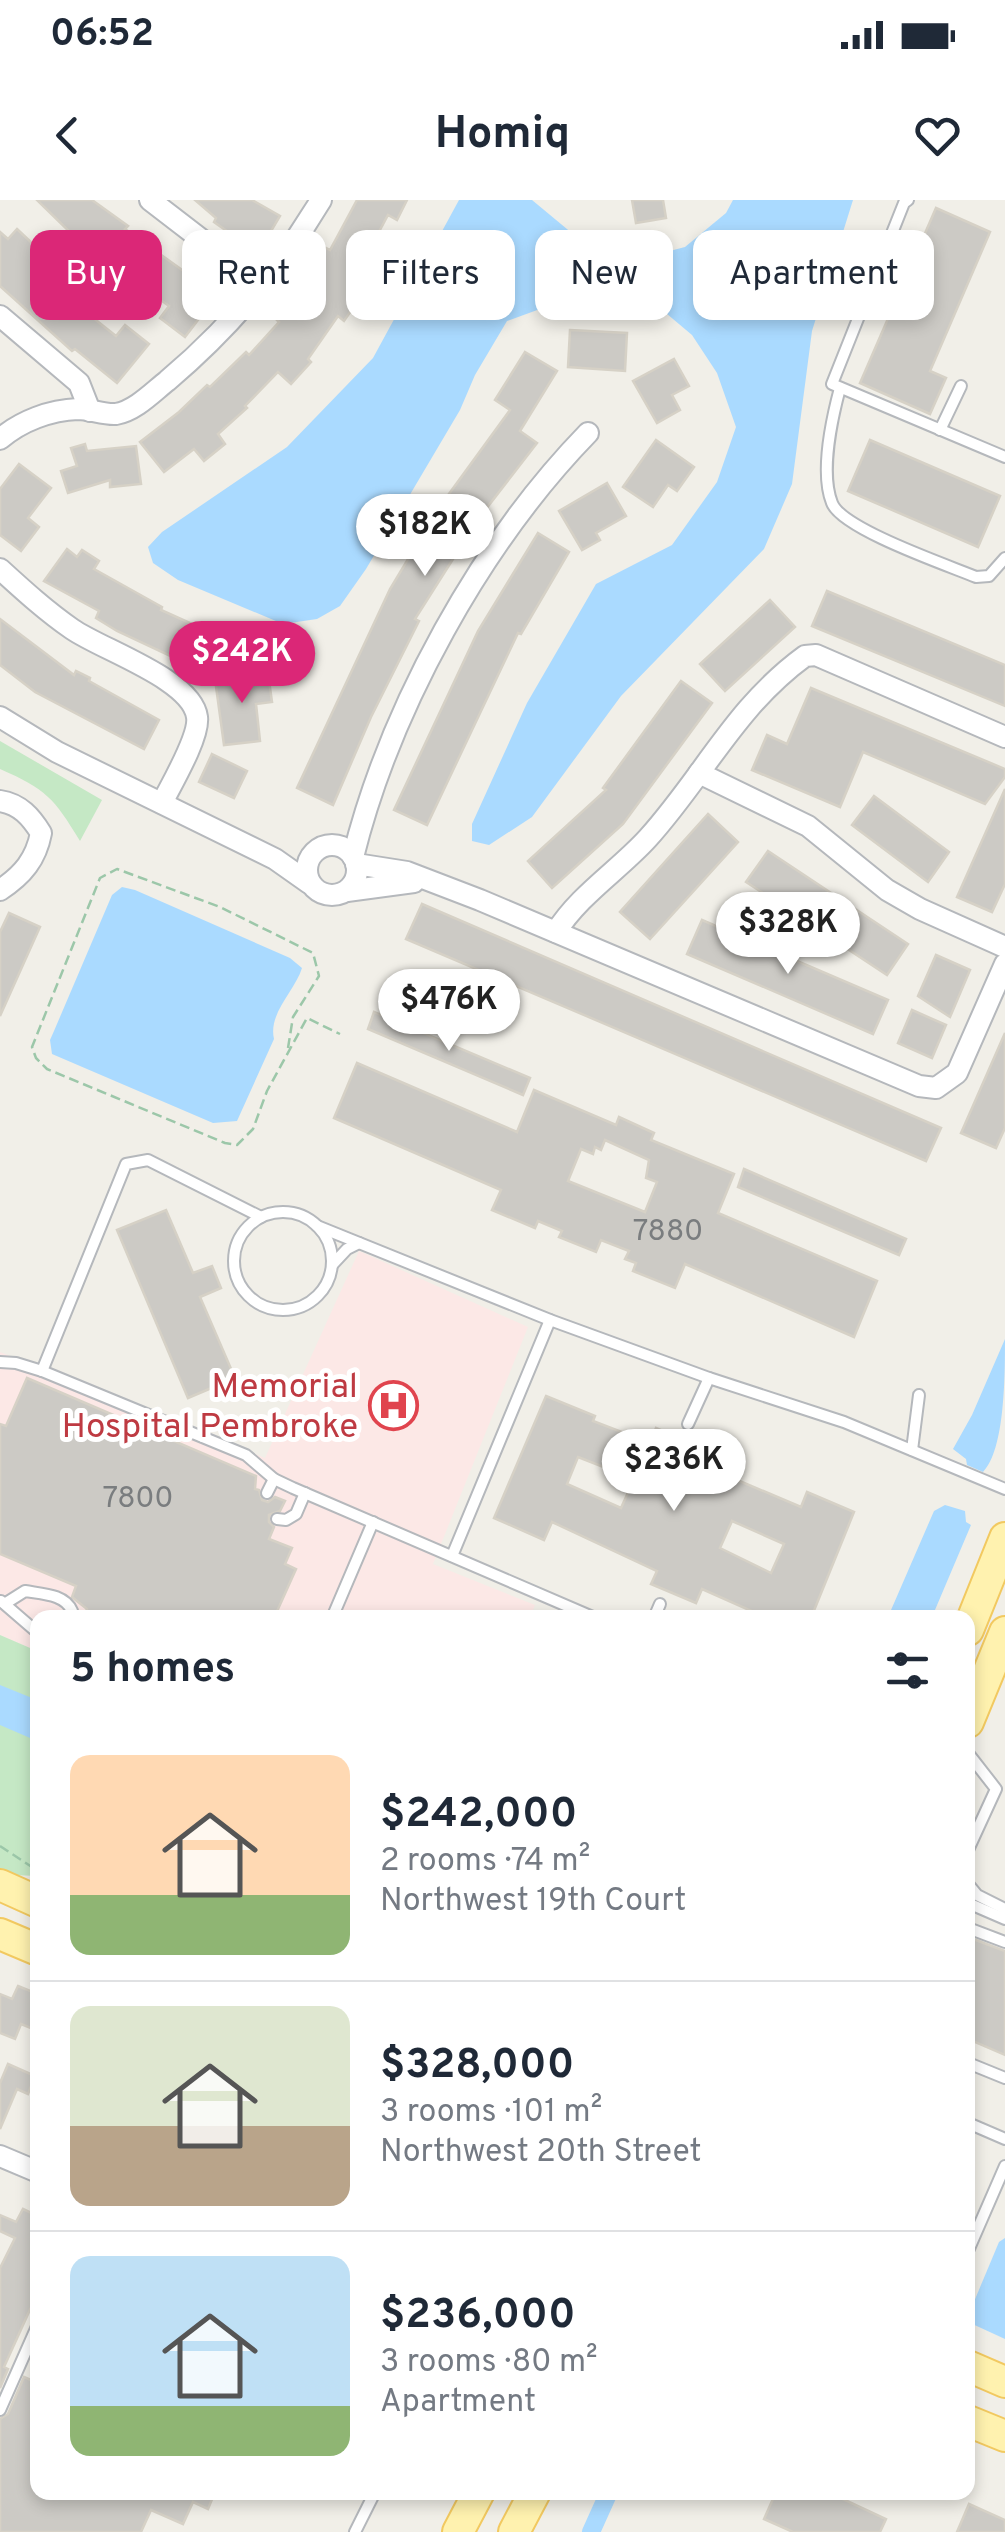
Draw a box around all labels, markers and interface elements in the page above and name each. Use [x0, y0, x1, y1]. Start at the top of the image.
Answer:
text: 06:52 [50, 11, 154, 60]
text: Homiq [435, 107, 570, 164]
icon: back [40, 108, 95, 163]
icon: heart [910, 108, 965, 163]
chip: Buy [30, 230, 162, 320]
chip: Rent [182, 230, 326, 320]
chip: Filters [346, 230, 515, 320]
chip: New [535, 230, 673, 320]
chip: Apartment [693, 230, 934, 320]
pin: $182K [355, 494, 495, 579]
text: $182K [378, 506, 472, 546]
pin: $242K [172, 621, 312, 706]
text: $242K [191, 633, 293, 673]
pin: $328K [718, 892, 858, 977]
text: $328K [738, 904, 838, 944]
pin: $476K [379, 969, 519, 1054]
text: $476K [400, 981, 498, 1021]
house number: 7880 [633, 1214, 703, 1251]
place label: Memorial Hospital Pembroke [61, 1366, 358, 1450]
hospital icon: Memorial Hospital Pembroke [367, 1379, 419, 1431]
pin: $236K [604, 1429, 744, 1514]
text: $236K [624, 1441, 724, 1481]
house number: 7800 [102, 1481, 174, 1518]
icon: filters [880, 1643, 935, 1698]
text: 5 homes [70, 1644, 235, 1697]
text: $242,000 [380, 1789, 577, 1842]
icon: home [150, 1795, 270, 1915]
text: 2 rooms · 74 m² [380, 1842, 590, 1882]
text: Northwest 19th Court [380, 1882, 686, 1922]
text: $328,000 [380, 2040, 574, 2093]
icon: home [150, 2046, 270, 2166]
text: 3 rooms · 101 m² [380, 2093, 602, 2133]
text: Northwest 20th Street [380, 2133, 701, 2173]
text: $236,000 [380, 2290, 576, 2343]
icon: home [150, 2296, 270, 2416]
text: 3 rooms · 80 m² [380, 2343, 598, 2383]
text: Apartment [380, 2383, 536, 2423]

